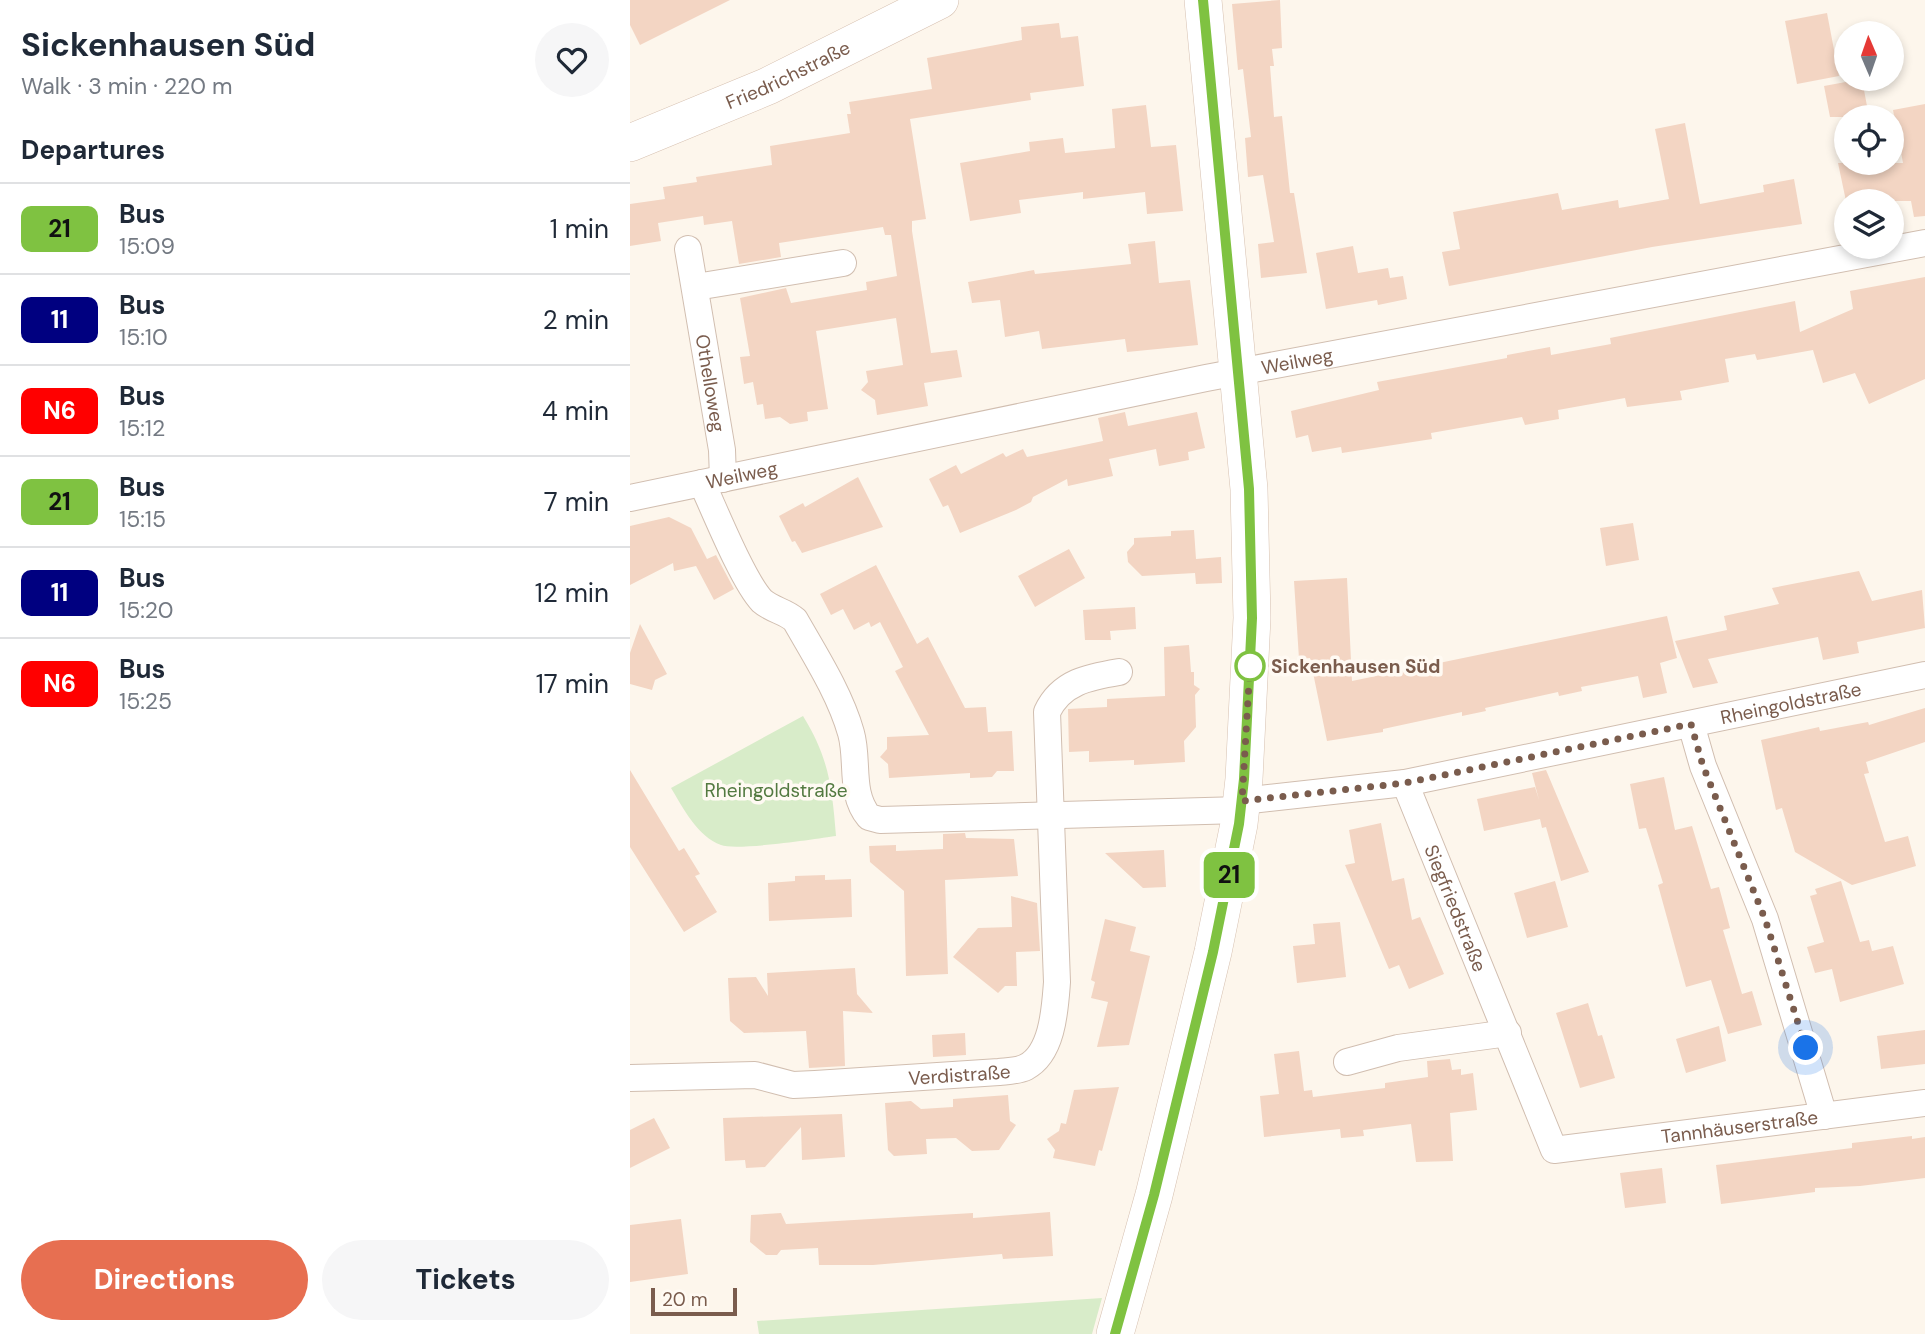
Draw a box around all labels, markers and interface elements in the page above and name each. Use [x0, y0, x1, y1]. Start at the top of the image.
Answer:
north arrow [1834, 21, 1904, 91]
map controls [1834, 21, 1904, 259]
text: Sickenhausen Süd [21, 23, 315, 66]
button: heart [535, 23, 609, 97]
street label: Friedrichstraße [722, 34, 854, 115]
text: Walk · 3 min · 220 m [21, 71, 233, 101]
button: locate [1834, 105, 1904, 175]
text: Departures [21, 133, 165, 167]
button: layers [1834, 189, 1904, 259]
text: Bus [119, 197, 165, 231]
text: 1 min [550, 212, 609, 246]
text: 21 [48, 213, 71, 244]
text: 15:09 [119, 231, 175, 261]
text: Bus [119, 288, 165, 322]
text: 2 min [543, 303, 609, 337]
text: 11 [51, 304, 68, 335]
text: 15:10 [119, 322, 168, 352]
street label: Othelloweg [690, 332, 731, 434]
street label: Weilweg [1259, 342, 1335, 380]
text: Bus [119, 379, 165, 413]
text: 4 min [542, 394, 609, 428]
text: N6 [43, 395, 76, 426]
text: 15:12 [119, 413, 165, 443]
street label: Weilweg [704, 455, 780, 494]
text: Bus [119, 470, 165, 504]
text: 7 min [544, 485, 609, 519]
text: 21 [48, 486, 71, 517]
text: 15:15 [119, 504, 166, 534]
text: Bus [119, 561, 165, 595]
text: 12 min [535, 576, 609, 610]
text: 11 [51, 577, 68, 608]
text: 15:20 [119, 595, 174, 625]
marker: Sickenhausen Süd [1235, 651, 1265, 681]
text: Bus [119, 652, 165, 686]
place label: Sickenhausen Süd [1271, 654, 1441, 679]
text: 17 min [536, 667, 609, 701]
text: N6 [43, 668, 76, 699]
street label: Rheingoldstraße [1718, 676, 1863, 730]
text: 15:25 [119, 686, 172, 716]
park label: Rheingoldstraße [704, 778, 848, 803]
street label: Siegfriedstraße [1419, 841, 1493, 975]
line badge: 21 [1198, 852, 1260, 898]
text: 21 [1218, 859, 1240, 890]
your location [1788, 1030, 1823, 1065]
street label: Verdistraße [907, 1059, 1011, 1090]
street label: Tannhäuserstraße [1659, 1104, 1819, 1149]
button: Directions [21, 1240, 308, 1320]
button: Tickets [322, 1240, 609, 1320]
scale bar [651, 1285, 737, 1317]
text: 20 m [662, 1287, 708, 1312]

